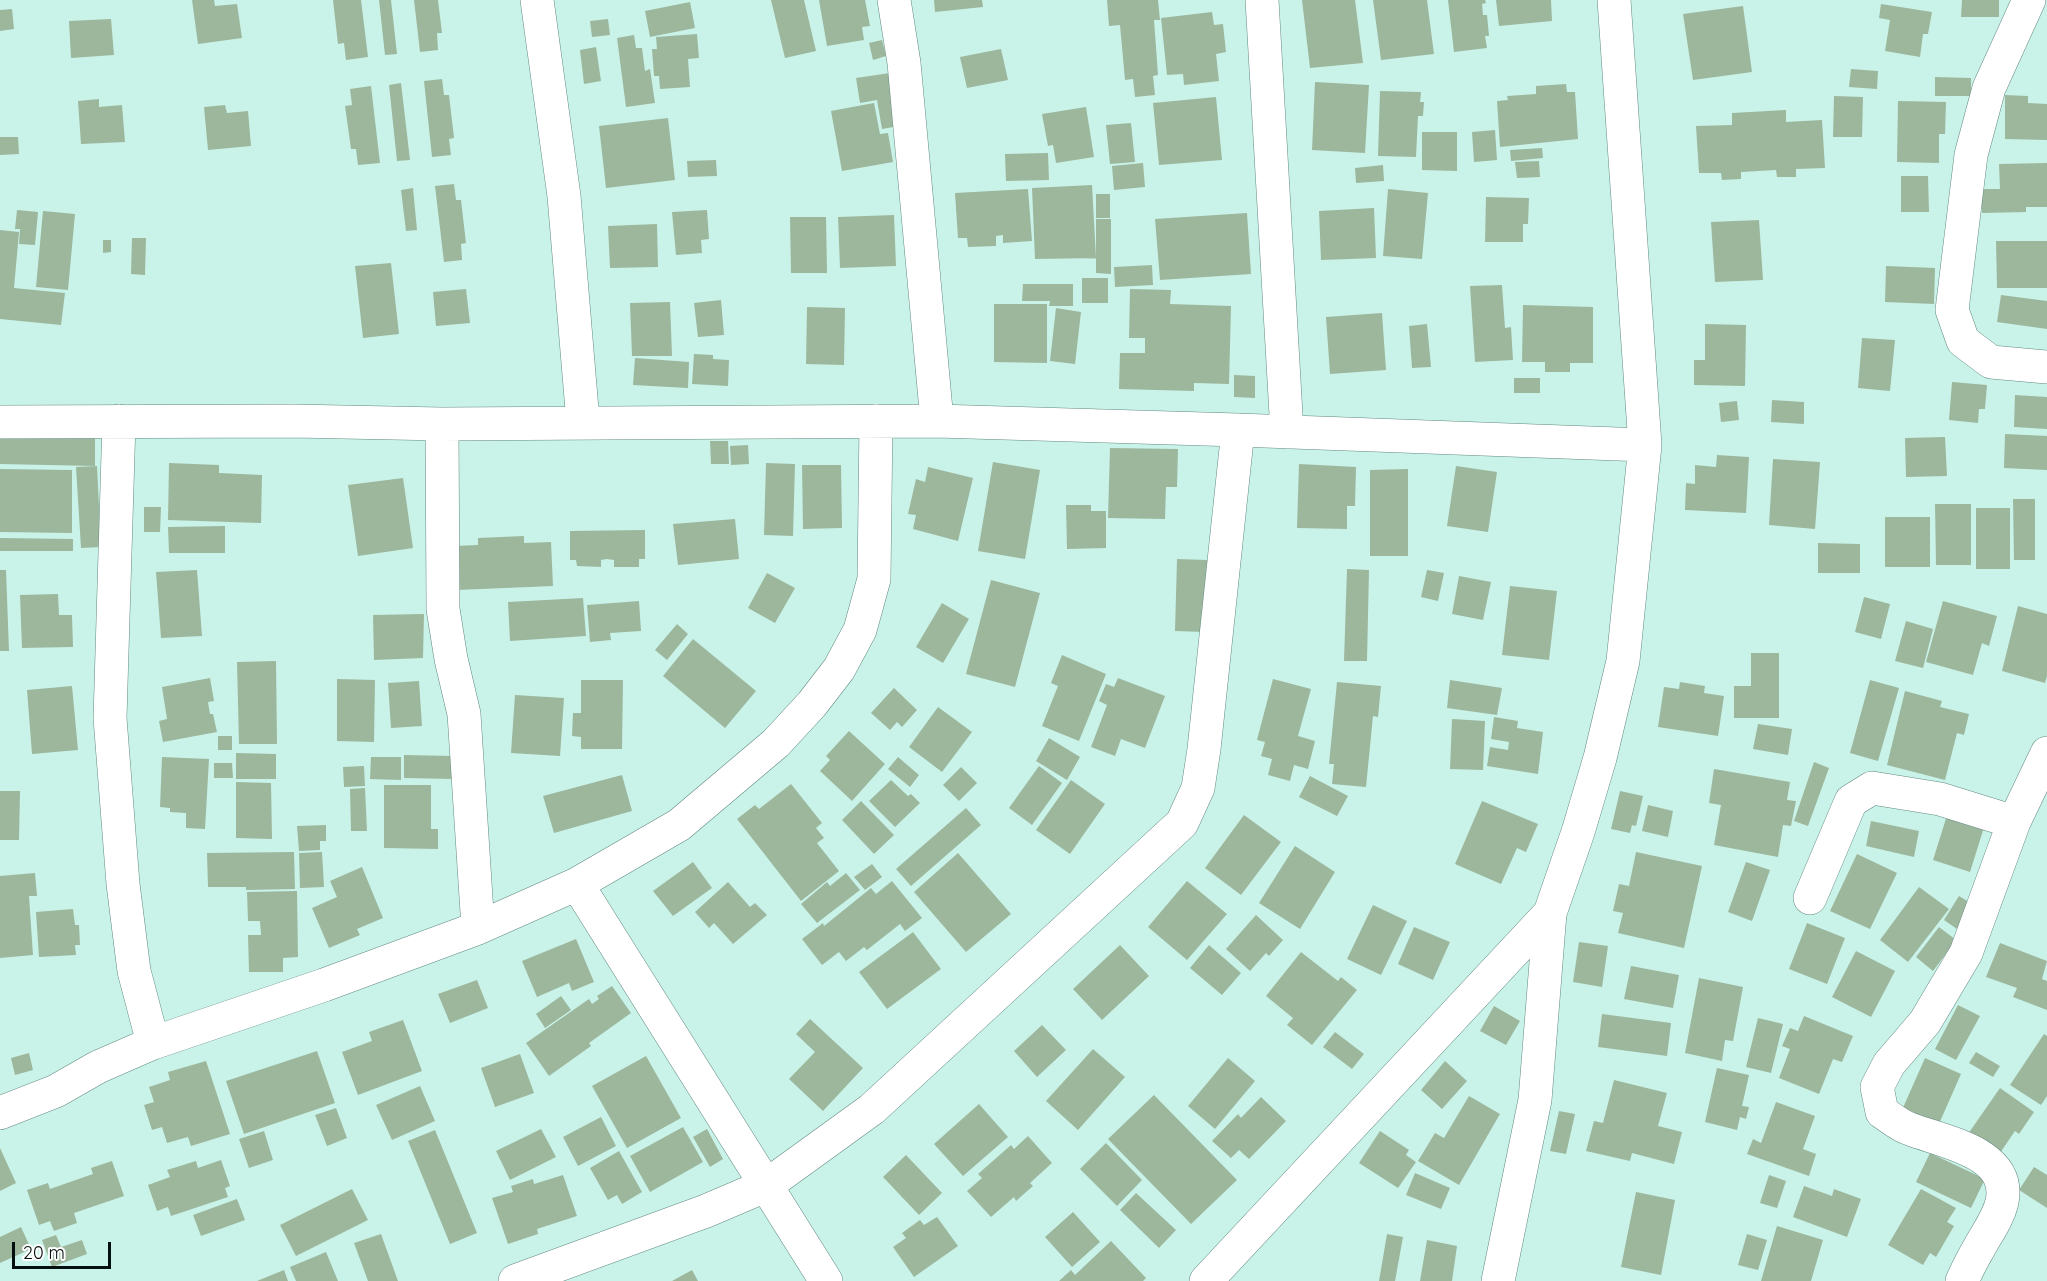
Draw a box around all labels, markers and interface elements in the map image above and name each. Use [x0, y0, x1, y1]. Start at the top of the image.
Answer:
scale bar [15, 1230, 114, 1268]
text: 20 m [23, 1241, 65, 1264]

